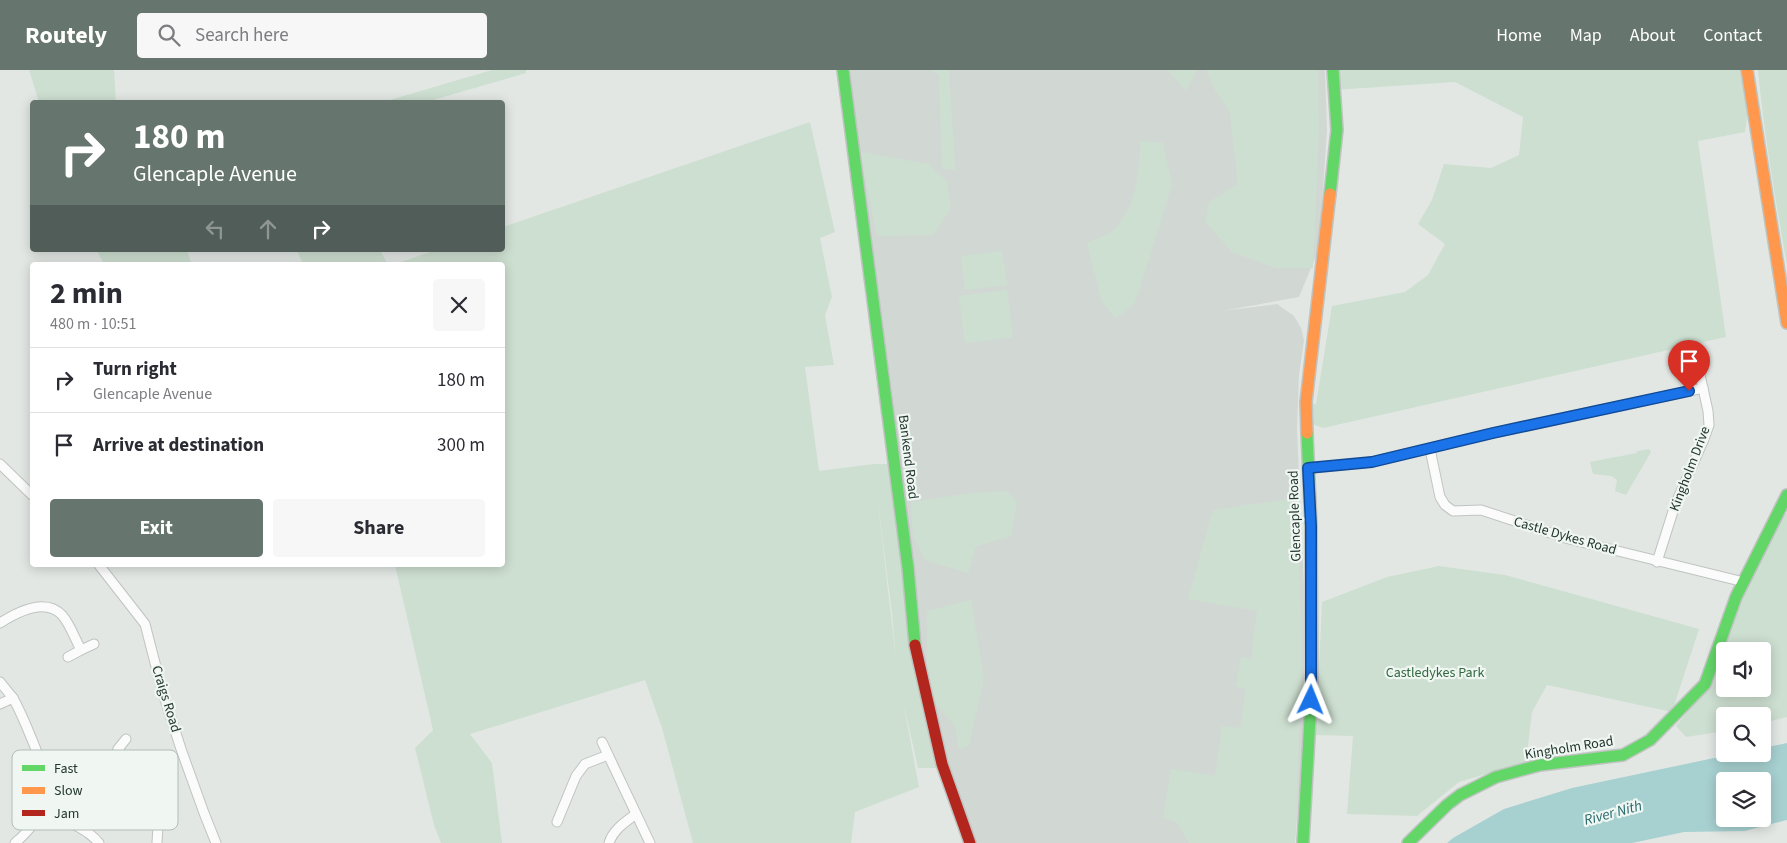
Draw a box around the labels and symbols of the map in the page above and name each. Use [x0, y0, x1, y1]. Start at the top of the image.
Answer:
pin [1668, 340, 1710, 391]
street label: Bankend Road [893, 414, 923, 500]
street label: Kingholm Drive [1665, 423, 1715, 514]
street label: Glencaple Road [1283, 470, 1307, 562]
street label: Castle Dykes Road [1511, 512, 1619, 560]
street label: Craigs Road [146, 663, 186, 735]
park label: Castledykes Park [1386, 663, 1484, 683]
position arrow [1284, 673, 1336, 725]
street label: Kingholm Road [1523, 731, 1615, 765]
legend [12, 750, 178, 830]
text: Fast [54, 759, 78, 779]
text: Slow [54, 781, 83, 801]
water label: River Nith [1582, 795, 1645, 831]
text: Jam [54, 804, 79, 824]

